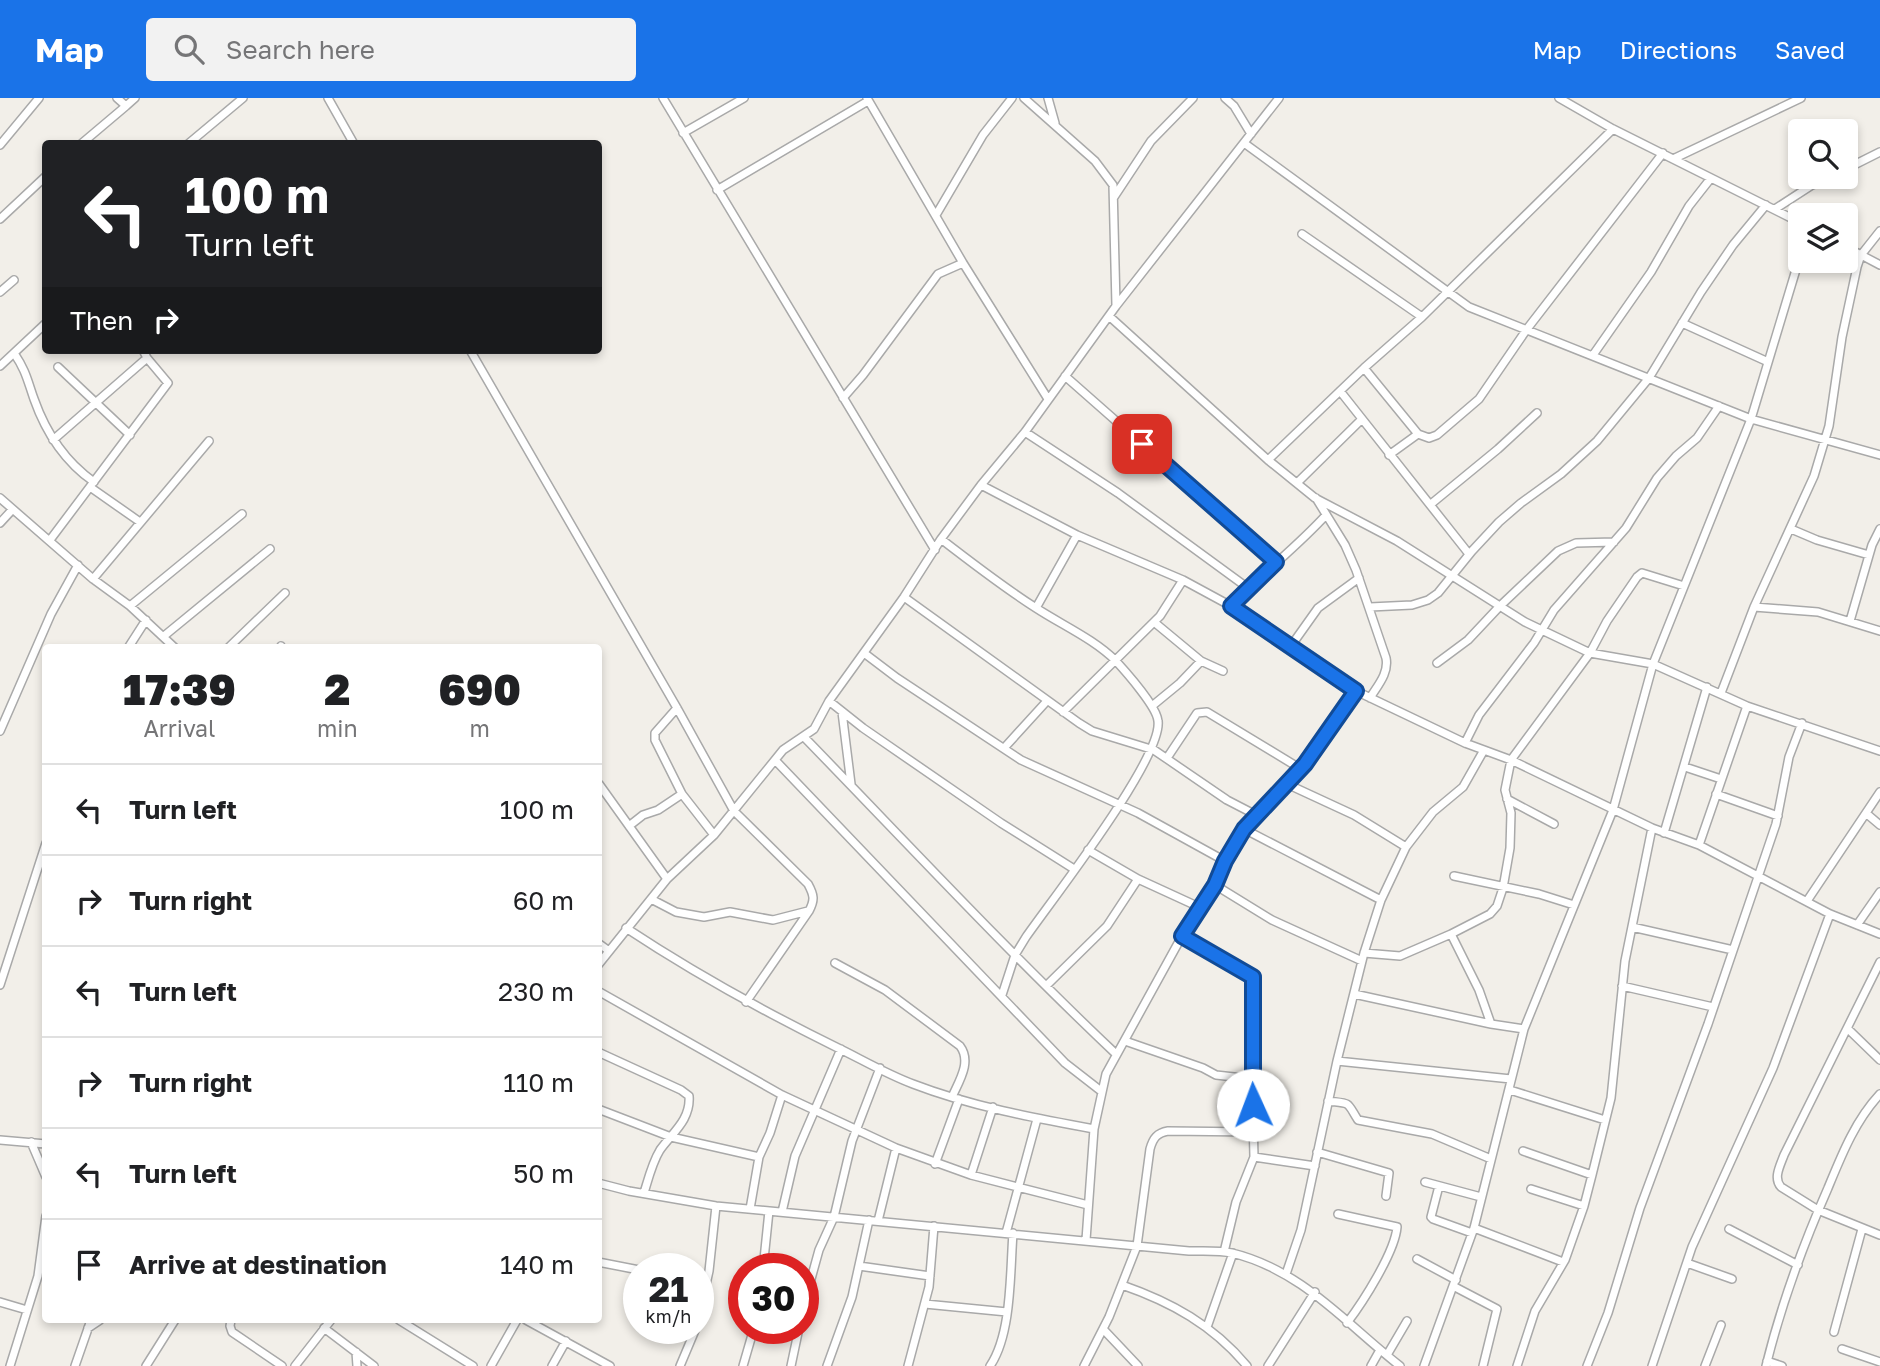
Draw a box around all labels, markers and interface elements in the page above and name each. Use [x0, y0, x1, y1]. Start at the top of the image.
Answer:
search box [146, 18, 636, 81]
text: Map [35, 30, 104, 69]
icon: search [170, 30, 208, 68]
text: Search here [226, 34, 375, 65]
text: Map [1533, 35, 1582, 64]
text: Directions [1620, 35, 1737, 64]
text: Saved [1775, 35, 1845, 64]
map controls [1788, 119, 1858, 273]
button: search [1788, 119, 1858, 189]
text: 100 m [185, 165, 329, 224]
icon: left [70, 168, 161, 259]
button: layers [1788, 203, 1858, 273]
text: Turn left [185, 225, 314, 263]
icon: right [147, 301, 185, 339]
text: Then [70, 305, 133, 336]
pin [1112, 414, 1172, 474]
icon: arrive [1123, 425, 1161, 463]
text: 17:39 [123, 664, 236, 714]
text: 2 [324, 664, 350, 714]
text: 690 [439, 664, 521, 714]
text: Arrival [143, 714, 215, 742]
text: min [317, 714, 358, 742]
text: m [470, 714, 490, 742]
icon: left [70, 791, 108, 829]
text: Turn left [129, 794, 237, 825]
text: 100 m [500, 794, 574, 825]
icon: right [70, 882, 108, 920]
text: Turn right [129, 885, 252, 916]
text: 60 m [513, 885, 574, 916]
icon: left [70, 973, 108, 1011]
text: Turn left [129, 976, 237, 1007]
text: 230 m [498, 976, 574, 1007]
icon: right [70, 1064, 108, 1102]
text: Turn right [129, 1067, 252, 1098]
text: 110 m [503, 1067, 574, 1098]
position arrow [1216, 1068, 1290, 1142]
icon: left [70, 1155, 108, 1193]
text: Turn left [129, 1158, 237, 1189]
text: 50 m [513, 1158, 574, 1189]
icon: arrive [70, 1246, 108, 1284]
text: Arrive at destination [129, 1249, 387, 1280]
text: 140 m [500, 1249, 574, 1280]
speed limit sign: 30 [728, 1253, 819, 1344]
text: 21 [649, 1268, 688, 1310]
text: km/h [646, 1305, 691, 1327]

